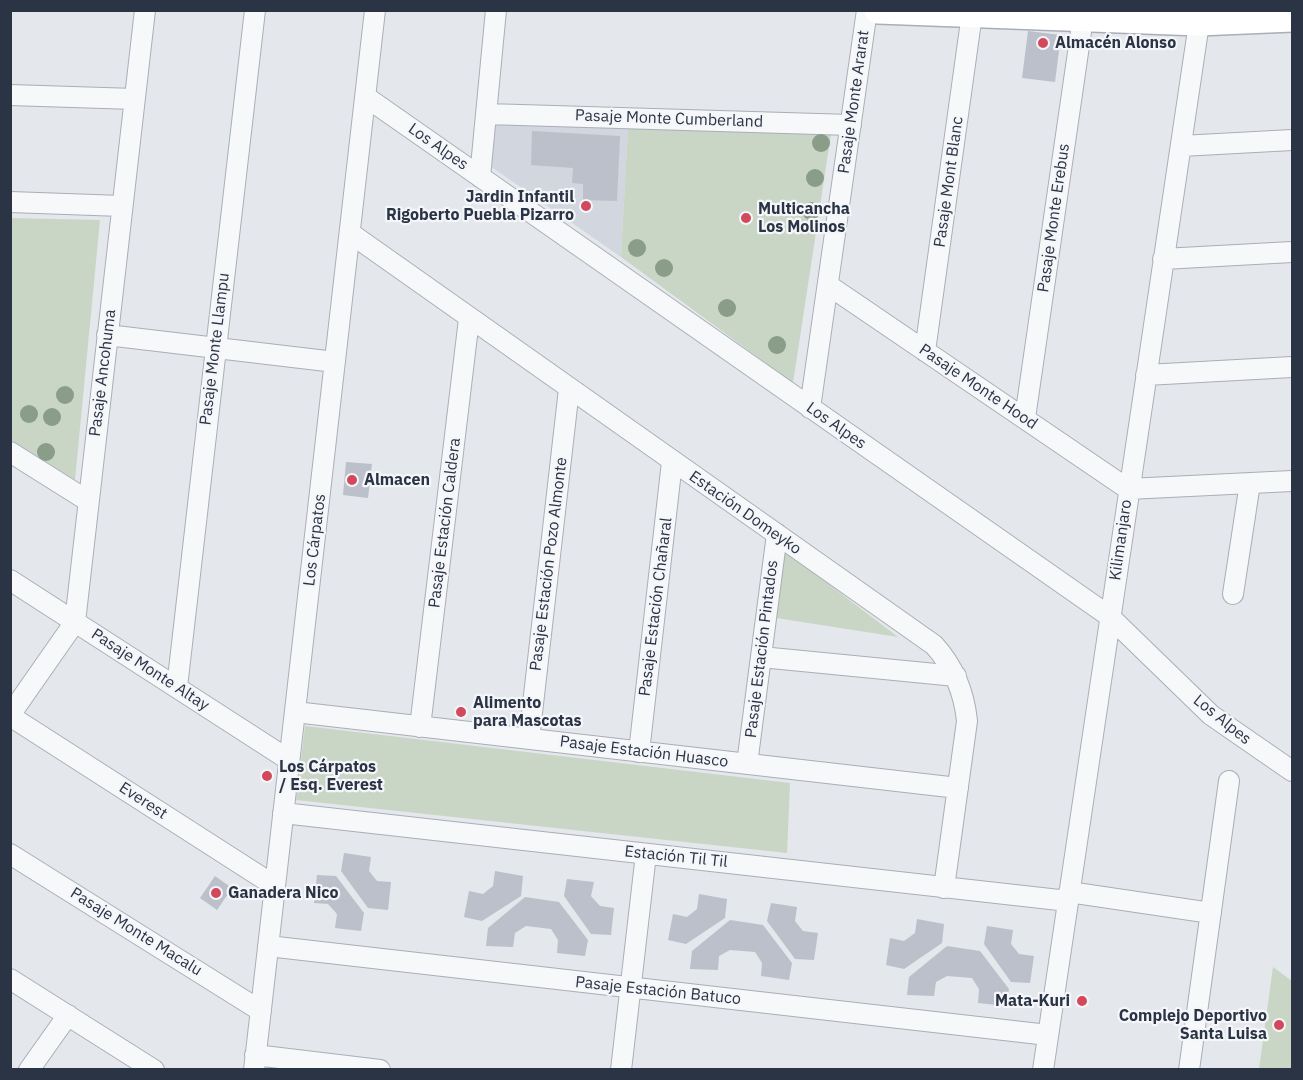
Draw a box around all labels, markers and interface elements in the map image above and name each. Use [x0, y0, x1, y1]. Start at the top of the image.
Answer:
street label: Pasaje Monte Ararat [834, 29, 874, 175]
place label: Almacén Alonso [1055, 33, 1176, 53]
marker: Almacén Alonso [1036, 36, 1050, 50]
street label: Pasaje Monte Cumberland [575, 106, 763, 132]
street label: Pasaje Mont Blanc [930, 115, 968, 249]
street label: Los Alpes [404, 119, 472, 175]
street label: Pasaje Monte Erebus [1034, 142, 1074, 294]
place label: Jardin Infantil Rigoberto Puebla Pizarro [386, 187, 574, 225]
marker: Jardin Infantil Rigoberto Puebla Pizarro [579, 199, 593, 213]
place label: Multicancha Los Molinos [758, 199, 850, 237]
marker: Multicancha Los Molinos [739, 211, 753, 225]
street label: Pasaje Monte Llampu [196, 272, 234, 426]
street label: Pasaje Ancohuma [86, 308, 120, 438]
street label: Pasaje Monte Hood [915, 340, 1041, 434]
street label: Los Alpes [802, 398, 870, 454]
street label: Pasaje Estación Caldera [425, 437, 465, 609]
street label: Pasaje Estación Pozo Almonte [526, 456, 572, 672]
street label: Estación Domeyko [685, 467, 805, 559]
place label: Almacen [364, 470, 430, 490]
marker: Almacen [345, 473, 359, 487]
street label: Los Cárpatos [300, 493, 330, 587]
street label: Kilimanjaro [1106, 498, 1136, 582]
street label: Pasaje Estación Chañaral [636, 517, 676, 697]
street label: Pasaje Estación Pintados [742, 559, 782, 739]
street label: Pasaje Monte Altay [87, 625, 213, 715]
street label: Los Alpes [1189, 691, 1255, 749]
place label: Alimento para Mascotas [473, 693, 582, 731]
marker: Alimento para Mascotas [454, 705, 468, 719]
street label: Pasaje Estación Huasco [559, 732, 729, 772]
place label: Los Cárpatos / Esq. Everest [279, 757, 383, 795]
marker: Los Cárpatos / Esq. Everest [260, 769, 274, 783]
street label: Everest [115, 778, 171, 824]
street label: Estación Til Til [623, 842, 729, 872]
place label: Ganadera Nico [228, 883, 338, 903]
street label: Pasaje Monte Macalu [67, 884, 205, 980]
marker: Ganadera Nico [209, 886, 223, 900]
street label: Pasaje Estación Batuco [574, 973, 742, 1009]
place label: Mata-Kuri [995, 991, 1070, 1011]
marker: Mata-Kuri [1075, 994, 1089, 1008]
place label: Complejo Deportivo Santa Luisa [1119, 1006, 1267, 1044]
marker: Complejo Deportivo Santa Luisa [1272, 1018, 1286, 1032]

